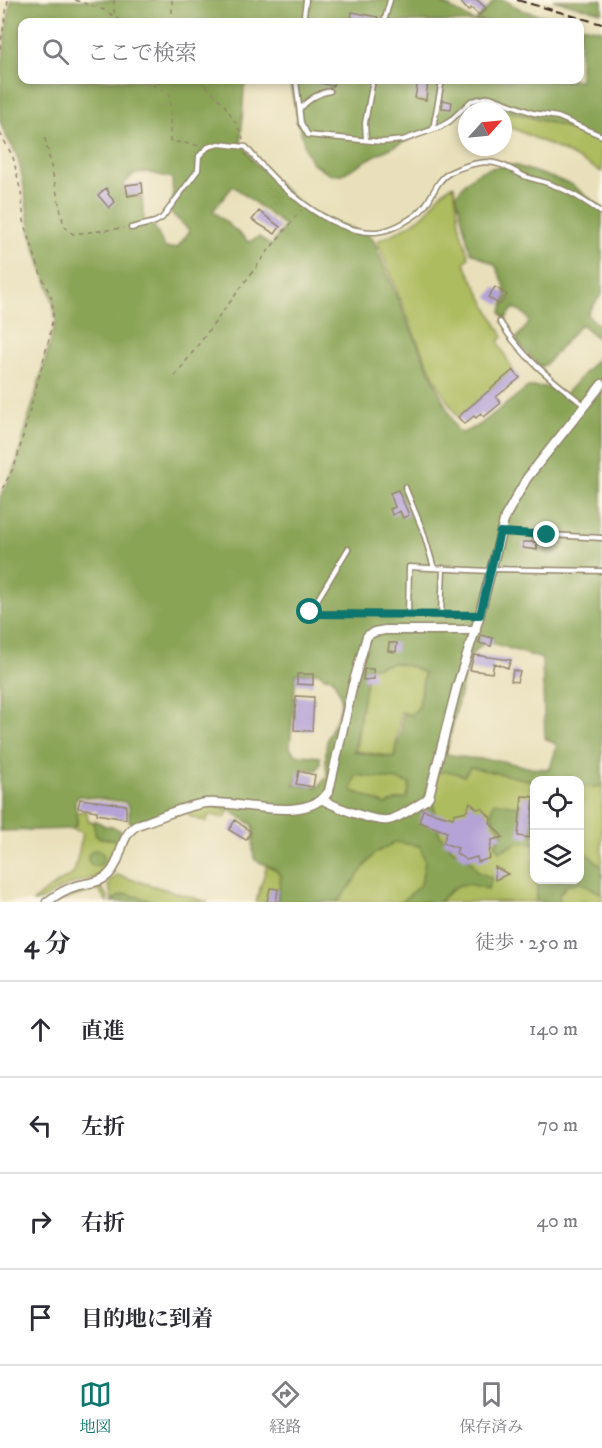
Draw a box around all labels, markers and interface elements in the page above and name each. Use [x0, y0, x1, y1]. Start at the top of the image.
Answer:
search box [18, 18, 584, 84]
icon: search [39, 35, 72, 68]
text: ここで検索 [87, 40, 197, 67]
north arrow [458, 102, 512, 156]
route end [533, 521, 559, 547]
route start [296, 598, 322, 624]
map controls [530, 776, 584, 884]
button: locate [530, 776, 584, 830]
button: layers [530, 830, 584, 884]
text: 4 分 [24, 928, 71, 961]
text: 徒歩 · 250 m [475, 931, 578, 956]
icon: ahead [24, 1013, 57, 1046]
text: 140 m [529, 1017, 578, 1042]
text: 直進 [81, 1018, 125, 1045]
icon: left [24, 1109, 57, 1142]
text: 70 m [537, 1113, 578, 1138]
text: 左折 [81, 1114, 125, 1141]
icon: right [24, 1205, 57, 1238]
text: 40 m [536, 1209, 578, 1234]
text: 右折 [81, 1210, 125, 1237]
icon: arrive [24, 1301, 57, 1334]
text: 目的地に到着 [81, 1306, 213, 1333]
tab: 地図 [79, 1378, 112, 1437]
tab: 経路 [269, 1378, 302, 1437]
tab: 保存済み [459, 1378, 523, 1437]

